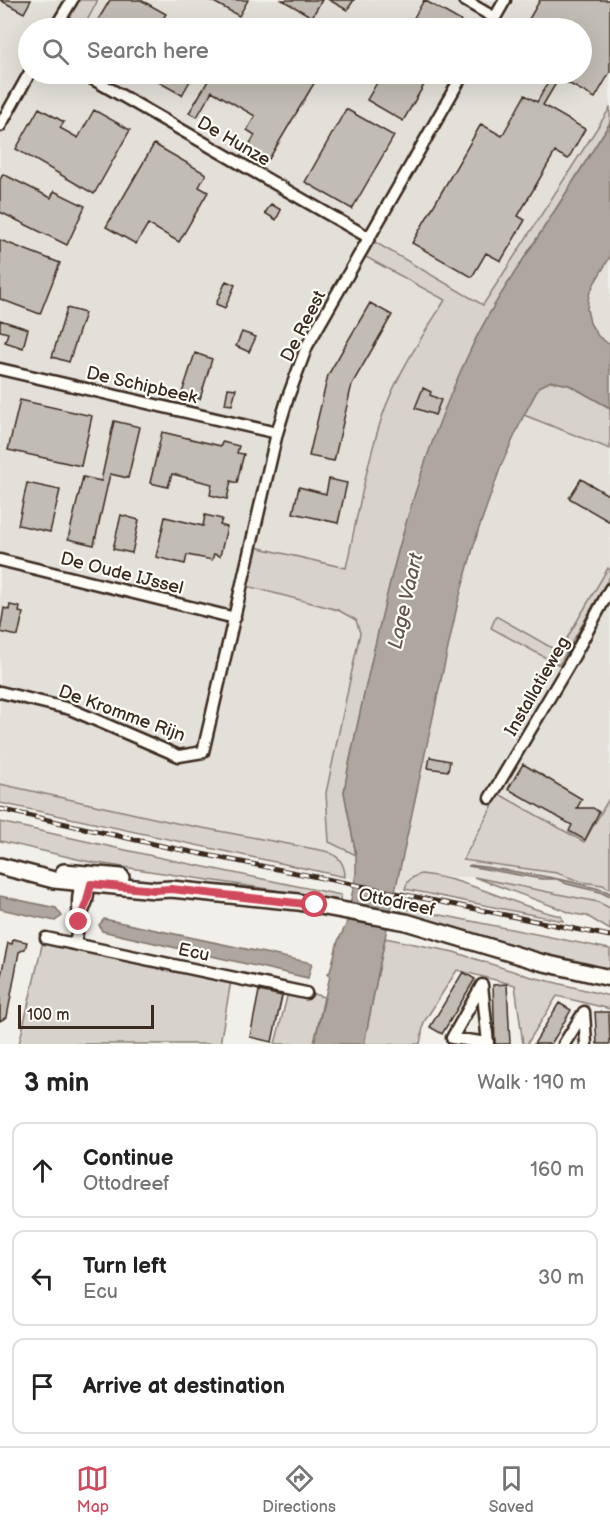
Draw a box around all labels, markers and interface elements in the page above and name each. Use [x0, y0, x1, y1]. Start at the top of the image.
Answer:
search box [18, 18, 592, 84]
icon: search [39, 35, 72, 68]
text: Search here [87, 38, 209, 65]
street label: De Hunze [194, 112, 274, 171]
street label: De Reest [277, 287, 330, 365]
street label: De Schipbeek [84, 362, 200, 409]
street label: De Oude IJssel [58, 548, 185, 599]
water label: Lage Vaart [383, 550, 429, 651]
street label: Installatieweg [501, 633, 574, 740]
street label: De Kromme Rijn [56, 681, 188, 746]
street label: Ottodreef [357, 884, 438, 921]
route start [301, 891, 327, 917]
route end [65, 908, 91, 934]
street label: Ecu [176, 939, 211, 966]
scale bar [18, 1002, 154, 1030]
text: 100 m [27, 1006, 70, 1025]
text: 3 min [24, 1068, 89, 1099]
text: Walk · 190 m [477, 1071, 586, 1095]
text: Continue [83, 1145, 173, 1172]
icon: ahead [26, 1154, 59, 1187]
text: 160 m [530, 1158, 584, 1182]
text: Ottodreef [83, 1172, 169, 1196]
text: Turn left [83, 1253, 167, 1280]
icon: left [26, 1262, 59, 1295]
text: 30 m [538, 1266, 584, 1290]
text: Ecu [83, 1280, 118, 1304]
icon: arrive [26, 1370, 59, 1403]
text: Arrive at destination [83, 1373, 285, 1400]
tab: Map [76, 1462, 109, 1517]
tab: Directions [262, 1462, 336, 1517]
tab: Saved [489, 1462, 534, 1517]

